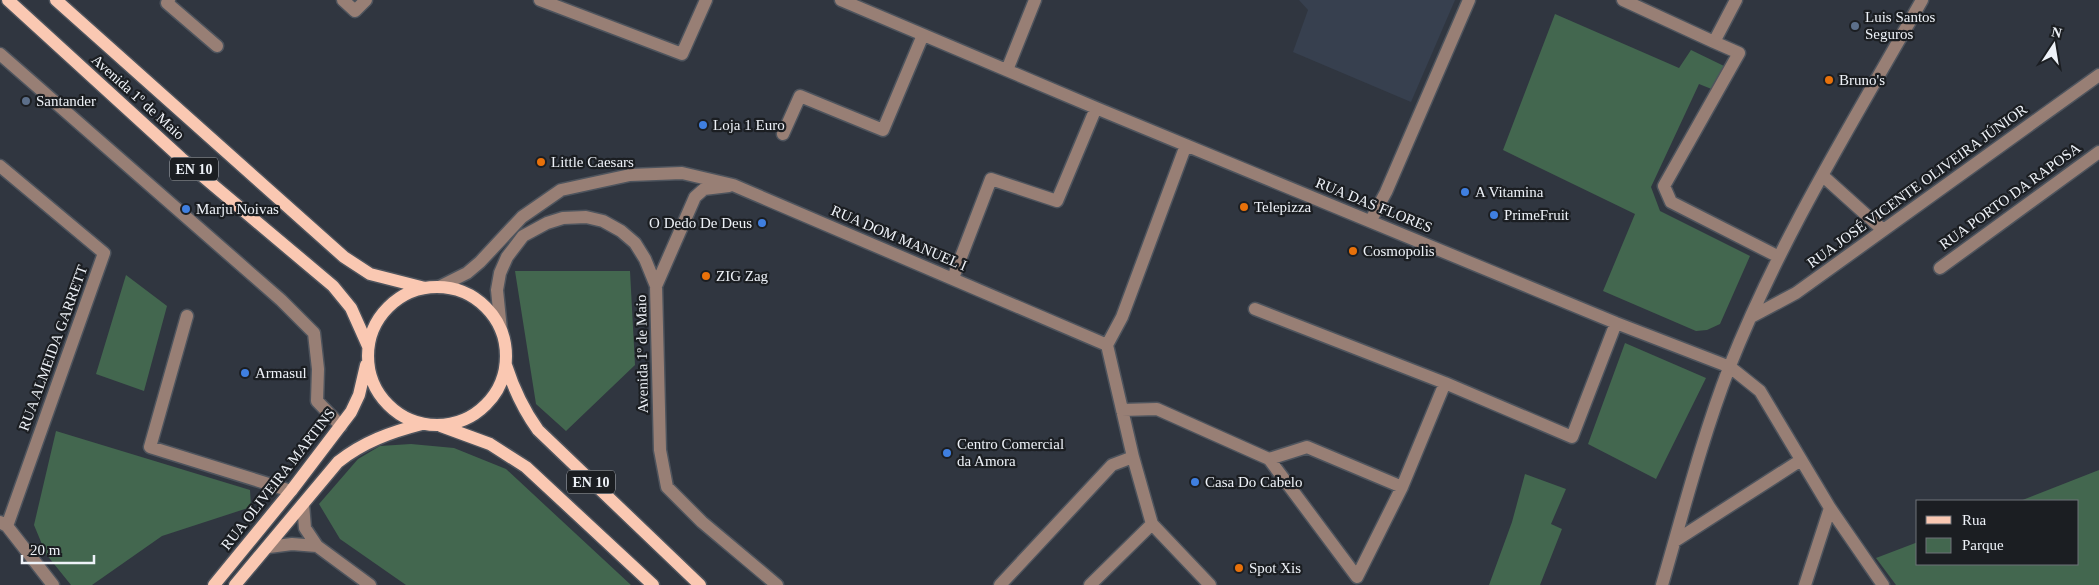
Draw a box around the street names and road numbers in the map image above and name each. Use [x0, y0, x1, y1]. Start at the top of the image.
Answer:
street label: Avenida 1º de Maio [88, 51, 188, 143]
street label: RUA JOSÉ VICENTE OLIVEIRA JÚNIOR [1804, 101, 2030, 271]
street label: RUA PORTO DA RAPOSA [1936, 139, 2084, 252]
road number: EN 10 [170, 157, 218, 180]
street label: RUA DAS FLORES [1313, 174, 1435, 236]
street label: RUA DOM MANUEL I [829, 202, 969, 274]
street label: RUA ALMEIDA GARRETT [16, 263, 90, 433]
street label: Avenida 1º de Maio [633, 294, 651, 414]
street label: RUA OLIVEIRA MARTINS [218, 405, 338, 553]
road number: EN 10 [567, 471, 615, 494]

